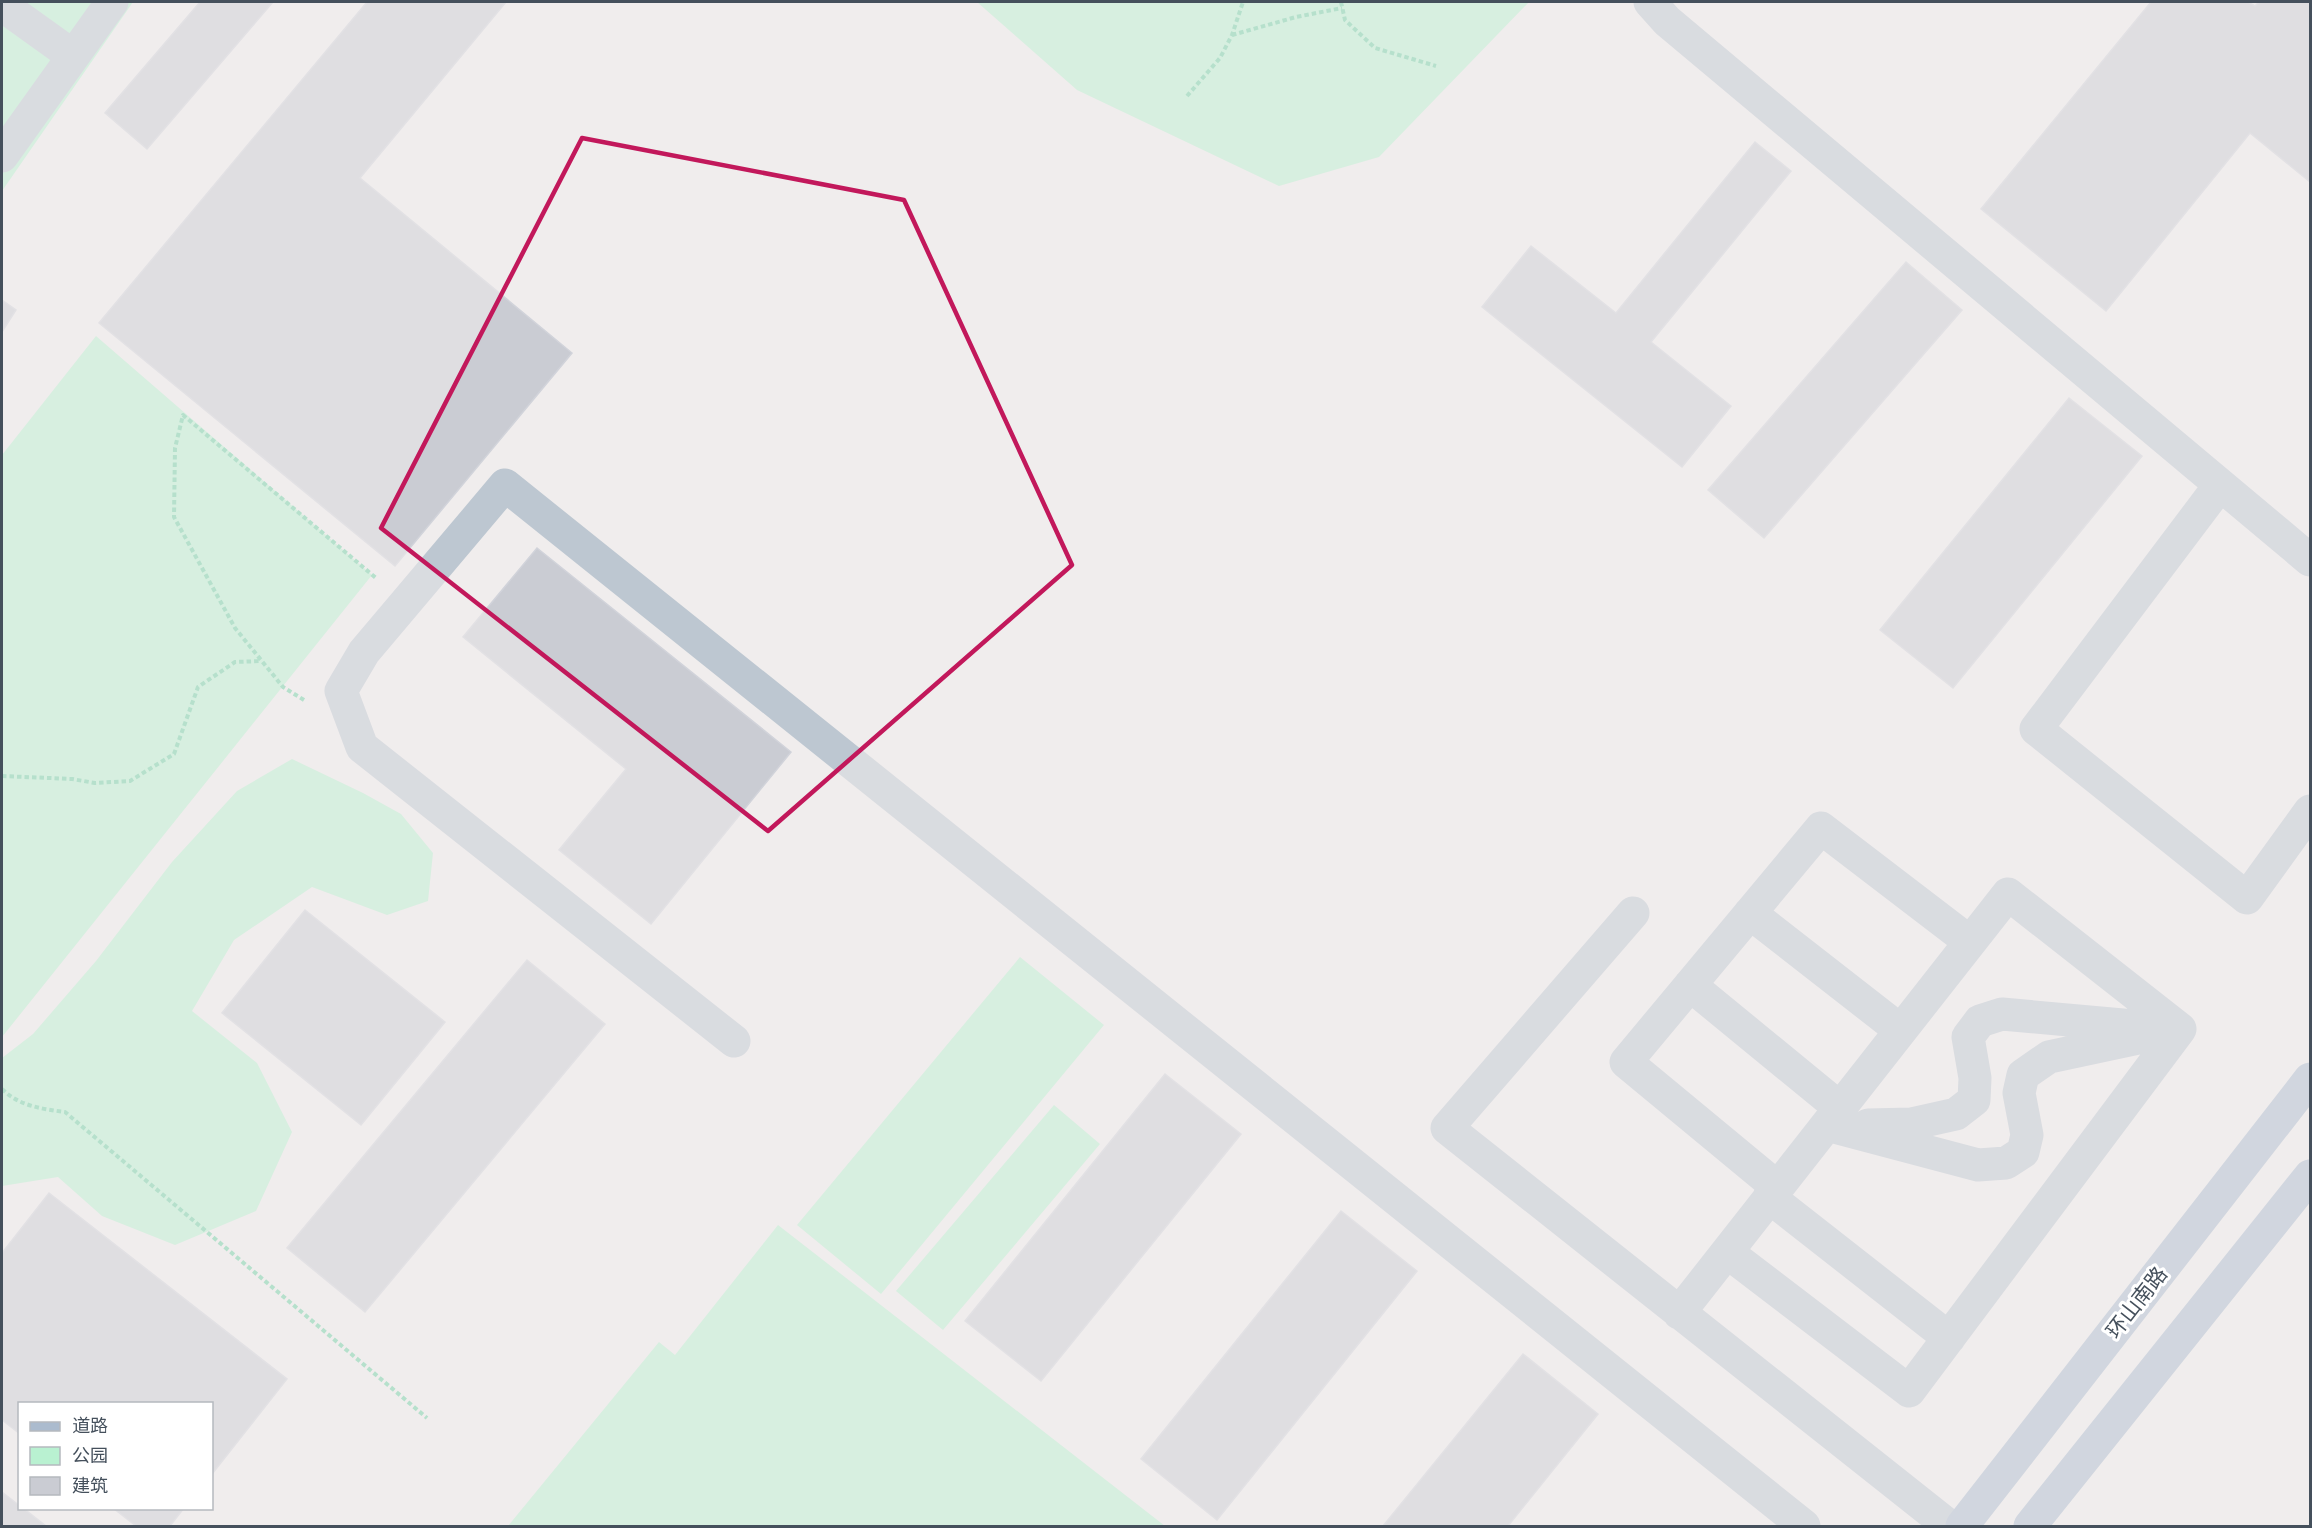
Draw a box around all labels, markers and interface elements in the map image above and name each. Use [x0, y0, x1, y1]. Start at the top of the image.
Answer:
street label: 环山南路 [2099, 1260, 2173, 1344]
legend [18, 1402, 213, 1510]
text: 道路 [72, 1413, 108, 1437]
text: 公园 [72, 1443, 108, 1467]
text: 建筑 [72, 1473, 108, 1497]

